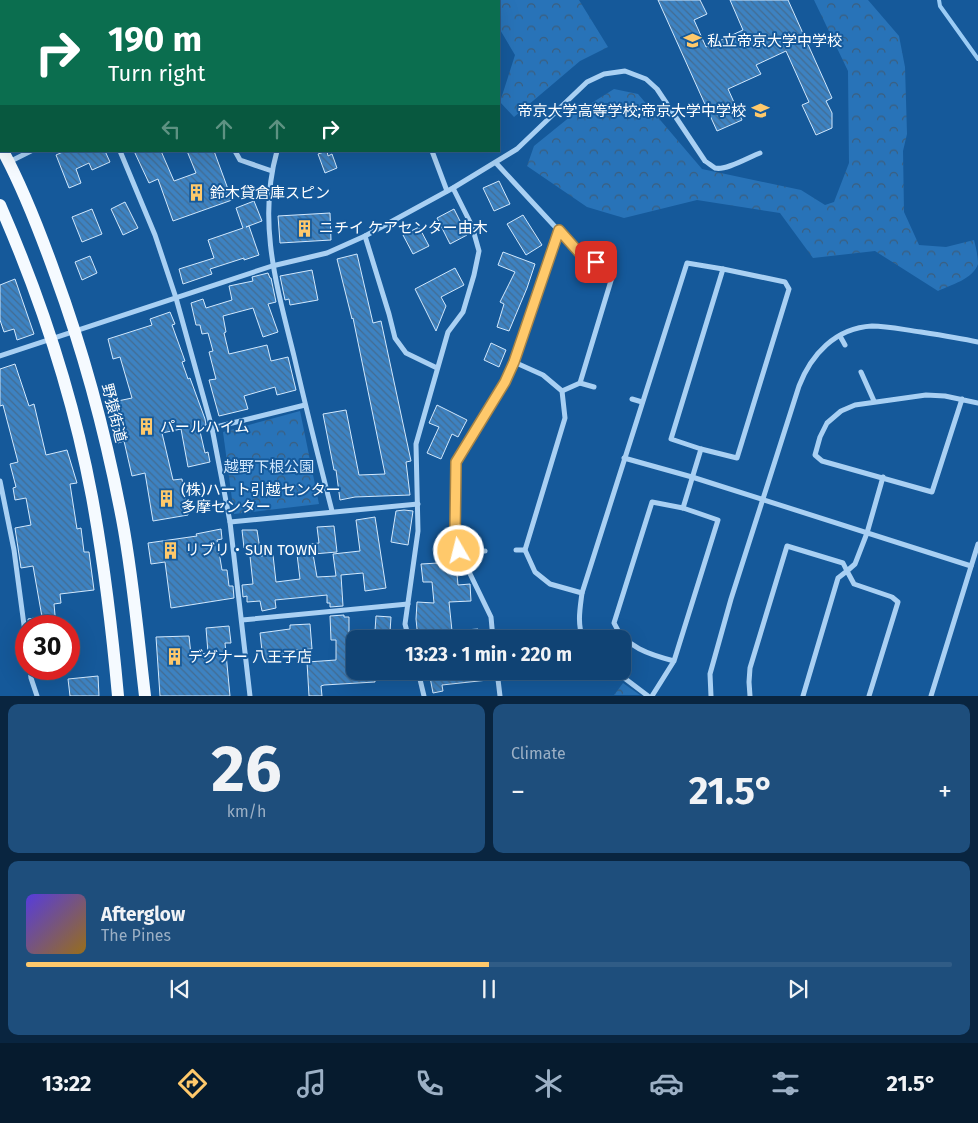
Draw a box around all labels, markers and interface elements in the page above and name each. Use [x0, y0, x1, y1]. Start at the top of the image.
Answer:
text: 190 m [108, 18, 202, 60]
icon: right [25, 20, 90, 85]
school or university icon: 私立帝京大学中学校 [683, 31, 703, 51]
place label: 私立帝京大学中学校 [707, 32, 842, 50]
text: Turn right [108, 60, 205, 87]
school or university icon: 帝京大学高等学校;帝京大学中学校 [750, 101, 770, 121]
place label: 帝京大学高等学校;帝京大学中学校 [517, 102, 746, 120]
icon: left [157, 115, 185, 143]
icon: ahead [210, 115, 238, 143]
icon: ahead [263, 115, 291, 143]
icon: right [316, 115, 344, 143]
building icon: 鈴木貸倉庫スピン [186, 183, 206, 203]
place label: 鈴木貸倉庫スピン [210, 184, 330, 202]
building icon: ニチイ ケアセンター由木 [295, 218, 315, 238]
place label: ニチイ ケアセンター由木 [319, 219, 488, 237]
pin [575, 241, 617, 283]
icon: arrive [582, 248, 610, 276]
street label: 野猿街道 [98, 382, 130, 444]
building icon: パールハイム [136, 417, 156, 437]
place label: パールハイム [160, 418, 249, 436]
park label: 越野下根公園 [223, 458, 314, 476]
place label: (株)ハート引越センター 多摩センター [181, 481, 341, 516]
building icon: (株)ハート引越センター 多摩センター [157, 489, 177, 509]
position arrow [432, 524, 484, 576]
building icon: リブリ・SUN TOWN [161, 540, 181, 560]
place label: リブリ・SUN TOWN [185, 541, 318, 559]
speed limit sign: 30 [15, 615, 80, 680]
text: 13:23 · 1 min · 220 m [405, 643, 572, 666]
building icon: デグナー 八王子店 [164, 647, 184, 667]
place label: デグナー 八王子店 [188, 648, 312, 666]
text: 26 [211, 730, 282, 808]
text: Climate [511, 744, 566, 763]
text: 21.5° [689, 768, 774, 814]
text: − [511, 775, 525, 808]
text: + [938, 775, 952, 808]
text: km/h [227, 802, 266, 821]
text: Afterglow [101, 903, 185, 926]
text: The Pines [101, 926, 171, 945]
icon: previous [166, 975, 194, 1003]
icon: pause [475, 975, 503, 1003]
icon: next [784, 975, 812, 1003]
icon: directions [175, 1066, 210, 1101]
icon: music [294, 1066, 329, 1101]
icon: phone [412, 1066, 447, 1101]
icon: climate [531, 1066, 566, 1101]
icon: car [649, 1066, 684, 1101]
icon: filters [768, 1066, 803, 1101]
text: 13:22 [42, 1070, 91, 1097]
text: 21.5° [887, 1070, 936, 1097]

